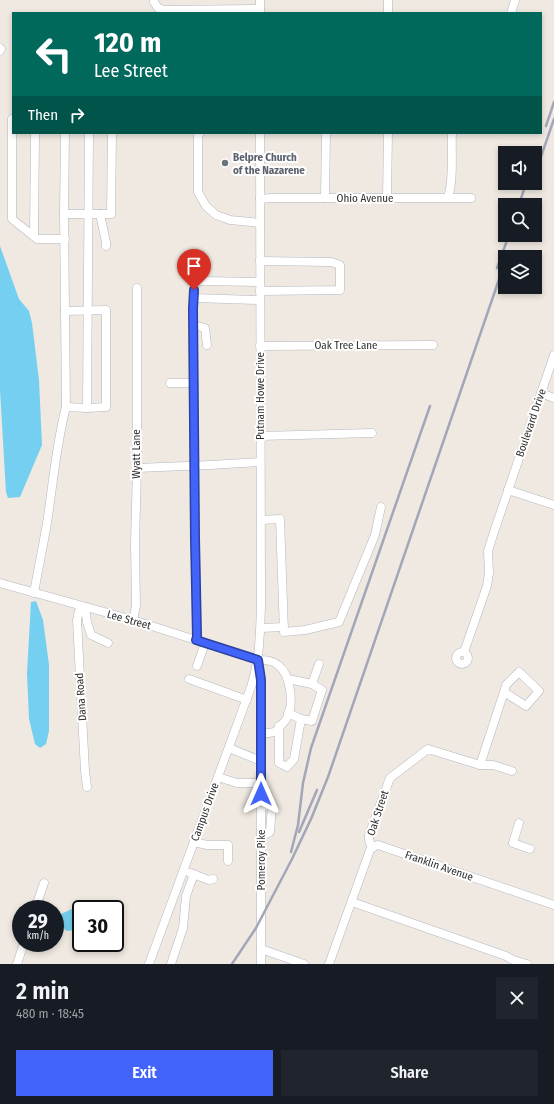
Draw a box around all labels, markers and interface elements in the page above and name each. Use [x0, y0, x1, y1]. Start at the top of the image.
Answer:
text: 120 m [94, 26, 161, 59]
icon: left [28, 28, 80, 80]
text: Lee Street [94, 60, 168, 82]
icon: right [66, 104, 88, 126]
text: Then [28, 106, 58, 124]
map controls [498, 146, 542, 294]
button: sound [498, 146, 542, 190]
place label: Belpre Church of the Nazarene [233, 151, 305, 177]
marker: Belpre Church of the Nazarene [220, 158, 230, 168]
street label: Ohio Avenue [337, 192, 393, 205]
button: search [498, 198, 542, 242]
pin [177, 249, 211, 290]
button: layers [498, 250, 542, 294]
icon: arrive [183, 255, 205, 277]
street label: Oak Tree Lane [314, 339, 378, 352]
street label: Putnam Howe Drive [254, 352, 267, 440]
street label: Boulevard Drive [513, 387, 549, 459]
street label: Wyatt Lane [130, 429, 143, 479]
street label: Lee Street [106, 608, 153, 633]
street label: Dana Road [73, 672, 89, 722]
position arrow [240, 773, 282, 815]
street label: Campus Drive [188, 781, 222, 843]
street label: Oak Street [365, 788, 392, 837]
street label: Pomeroy Pike [255, 830, 268, 890]
street label: Franklin Avenue [403, 848, 475, 884]
speed limit sign: 30 [72, 900, 124, 952]
text: 29 [28, 909, 48, 933]
text: km/h [27, 930, 49, 942]
text: 2 min [16, 977, 69, 1005]
button: close [496, 977, 538, 1019]
text: 480 m · 18:45 [16, 1006, 84, 1021]
button: Exit [16, 1050, 273, 1096]
button: Share [281, 1050, 538, 1096]

